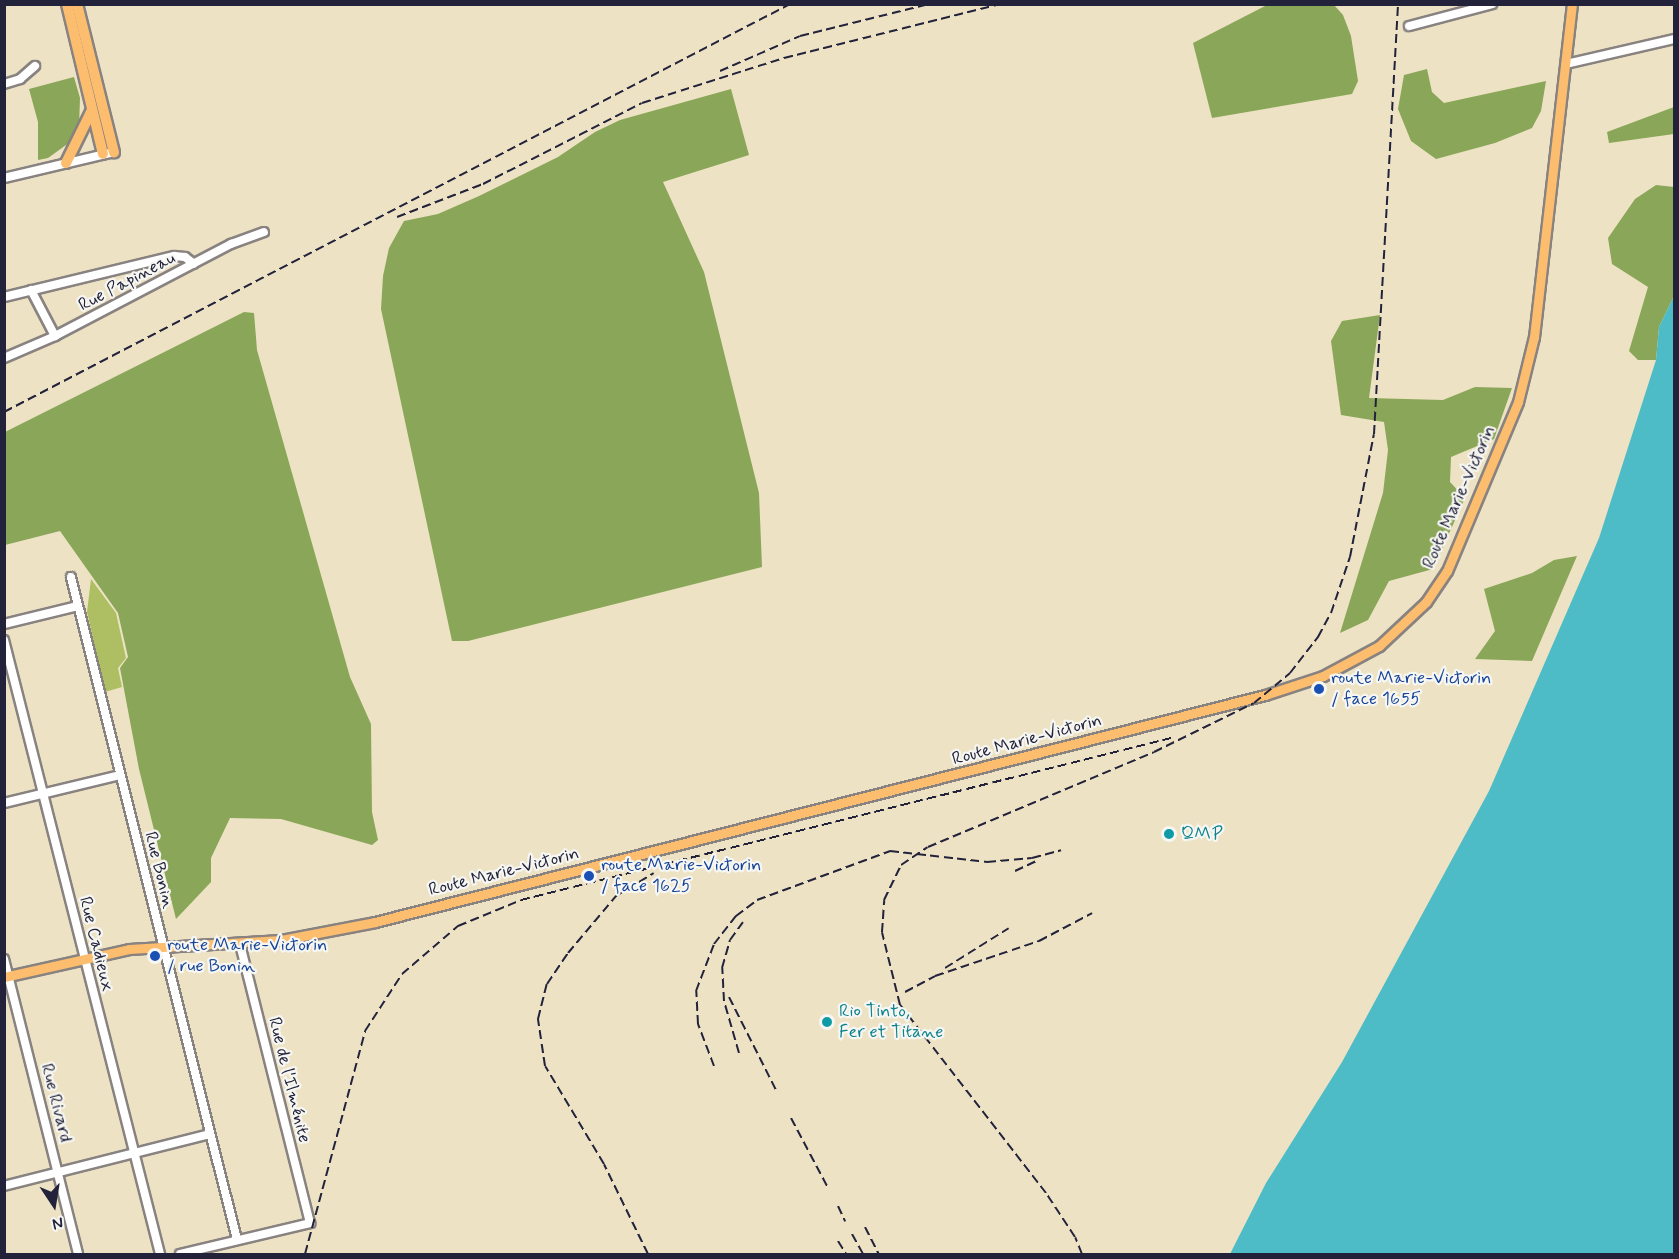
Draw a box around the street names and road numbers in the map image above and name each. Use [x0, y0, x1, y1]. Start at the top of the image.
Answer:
street label: Rue Papineau [77, 249, 177, 315]
street label: Route Marie-Victorin [1418, 422, 1500, 572]
street label: Route Marie-Victorin [949, 709, 1105, 771]
street label: Rue Bonin [139, 829, 179, 911]
street label: Route Marie-Victorin [426, 843, 582, 901]
street label: Rue Cadieux [74, 896, 118, 992]
street label: Rue de l'Ilménite [263, 1015, 315, 1145]
street label: Rue Rivard [36, 1062, 76, 1144]

